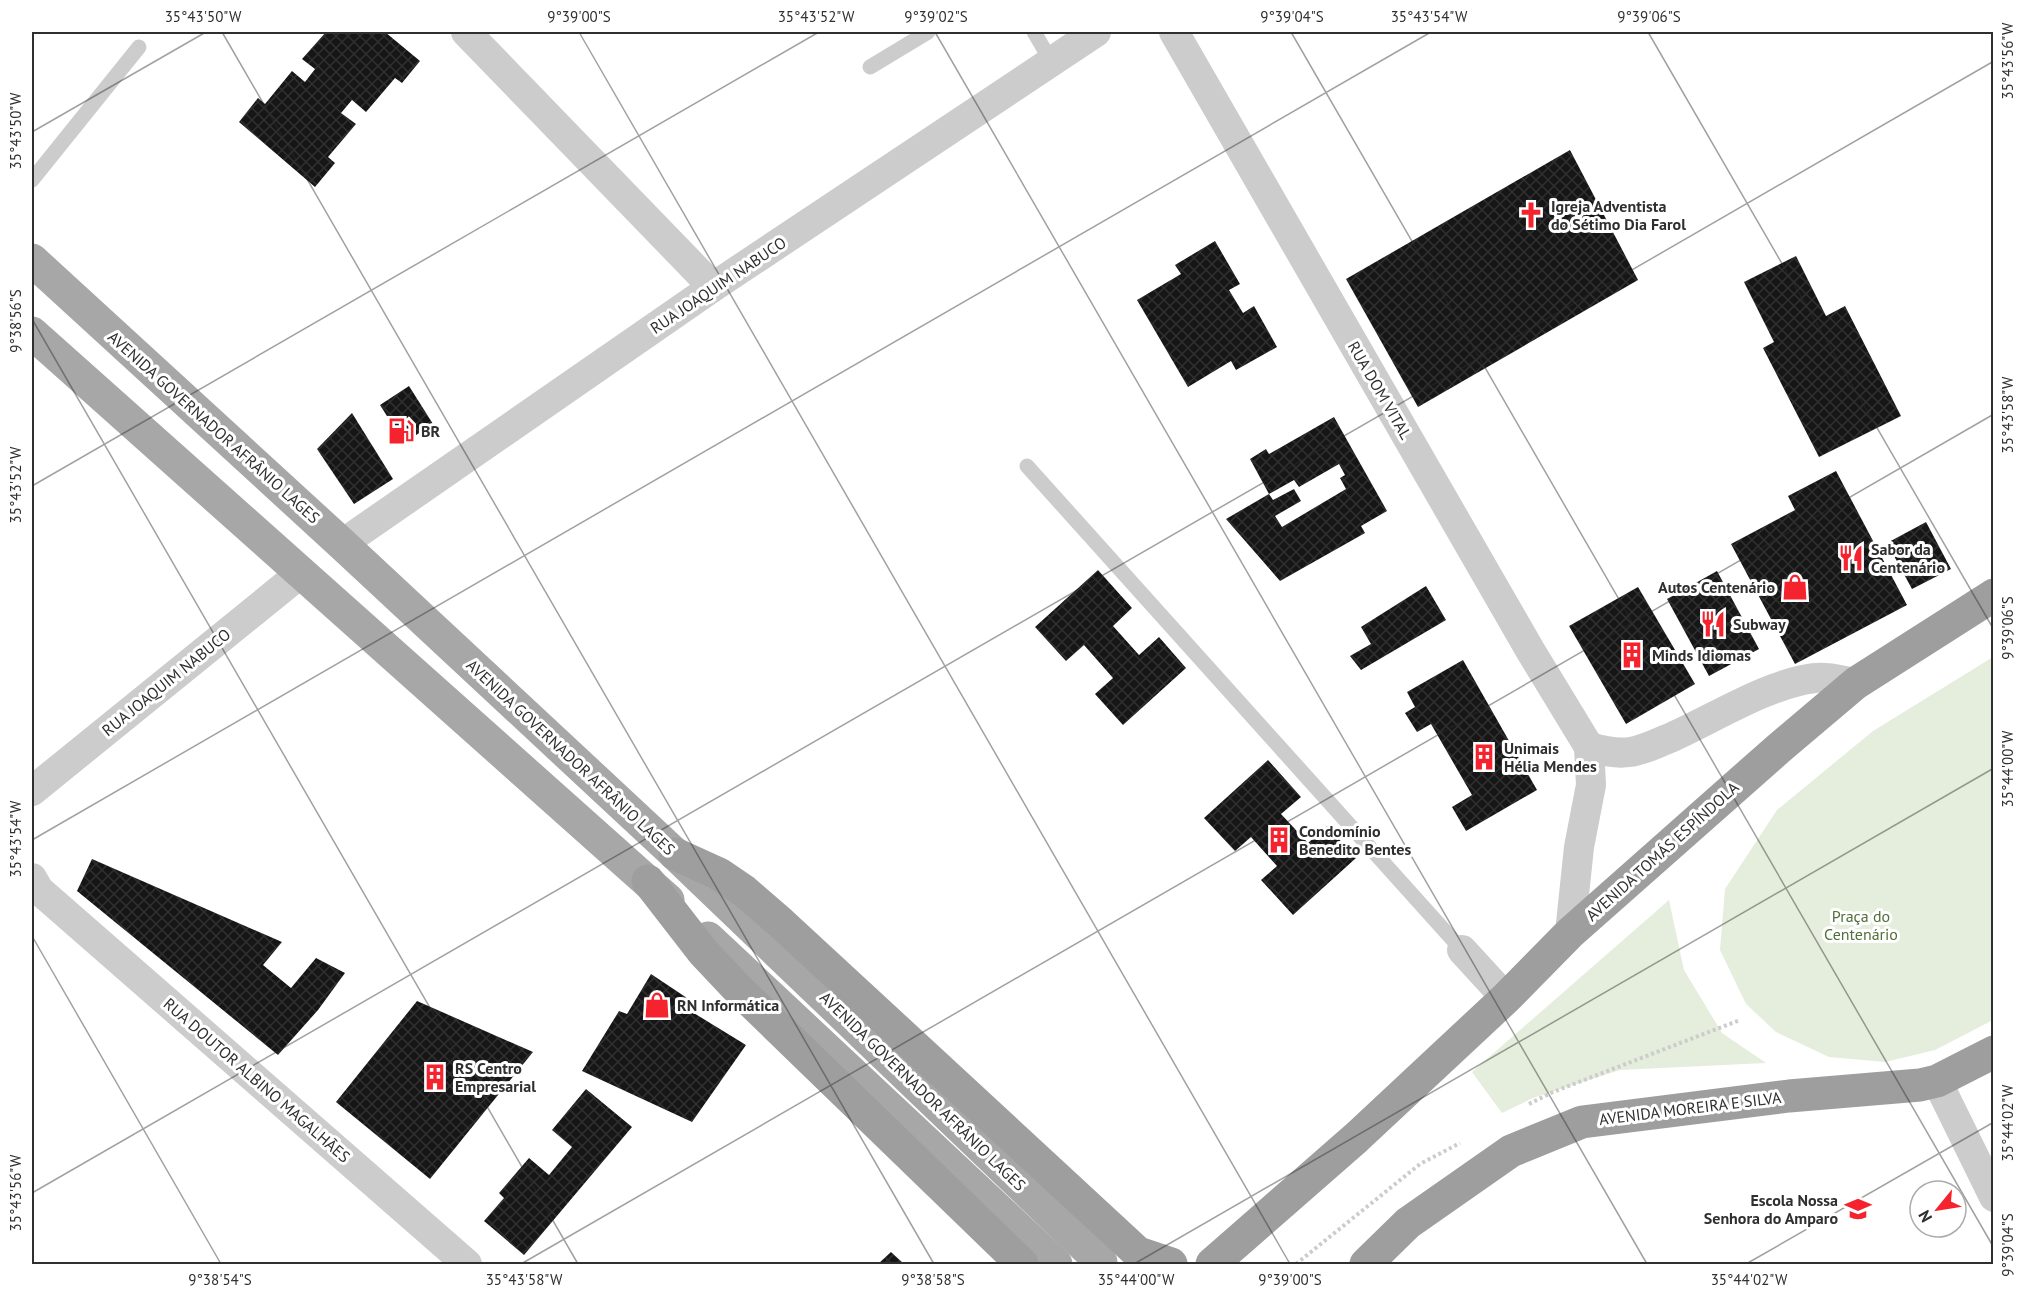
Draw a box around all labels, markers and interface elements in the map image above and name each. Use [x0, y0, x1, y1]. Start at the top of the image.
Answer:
text: 35°43'50"W [165, 7, 242, 26]
text: 9°39'00"S [547, 7, 611, 26]
text: 35°43'52"W [778, 7, 855, 26]
text: 9°39'02"S [904, 7, 968, 26]
text: 9°39'04"S [1260, 7, 1324, 26]
text: 35°43'54"W [1391, 7, 1468, 26]
text: 9°39'06"S [1617, 7, 1681, 26]
text: 35°43'56"W [1998, 22, 2017, 99]
text: 35°43'50"W [6, 92, 25, 169]
place label: Igreja Adventista do Sétimo Dia Farol [1551, 196, 1686, 234]
church icon: Igreja Adventista do Sétimo Dia Farol [1516, 200, 1546, 230]
street label: RUA JOAQUIM NABUCO [646, 232, 790, 338]
text: 9°38'56"S [6, 289, 25, 353]
street label: AVENIDA GOVERNADOR AFRÂNIO LAGES [104, 327, 324, 527]
street label: RUA DOM VITAL [1344, 337, 1416, 443]
text: 35°43'58"W [1998, 376, 2017, 453]
fuel station icon: BR [386, 416, 416, 446]
place label: BR [421, 421, 440, 441]
text: 35°43'52"W [6, 446, 25, 523]
place label: Sabor da Centenário [1871, 539, 1945, 577]
restaurant icon: Sabor da Centenário [1836, 543, 1866, 573]
shop icon: Autos Centenário [1780, 572, 1810, 602]
place label: Autos Centenário [1658, 577, 1775, 597]
text: 9°39'06"S [1998, 596, 2017, 660]
restaurant icon: Subway [1698, 609, 1728, 639]
place label: Subway [1733, 614, 1786, 634]
street label: RUA JOAQUIM NABUCO [98, 624, 234, 740]
building icon: Minds Idiomas [1617, 640, 1647, 670]
place label: Minds Idiomas [1652, 645, 1751, 665]
street label: AVENIDA GOVERNADOR AFRÂNIO LAGES [463, 655, 679, 859]
text: 35°44'00"W [1998, 730, 2017, 807]
place label: Unimais Hélia Mendes [1504, 738, 1597, 776]
building icon: Unimais Hélia Mendes [1469, 742, 1499, 772]
street label: AVENIDA TOMÁS ESPÍNDOLA [1581, 777, 1743, 925]
text: 35°43'54"W [6, 800, 25, 877]
place label: Condomínio Benedito Bentes [1299, 821, 1411, 859]
building icon: Condomínio Benedito Bentes [1264, 825, 1294, 855]
park label: Praça do Centenário [1824, 906, 1898, 944]
street label: AVENIDA GOVERNADOR AFRÂNIO LAGES [816, 987, 1030, 1195]
shop icon: RN Informática [642, 990, 672, 1020]
street label: RUA DOUTOR ALBINO MAGALHÃES [160, 993, 354, 1167]
place label: RN Informática [677, 995, 779, 1015]
place label: RS Centro Empresarial [455, 1058, 536, 1096]
building icon: RS Centro Empresarial [420, 1062, 450, 1092]
text: 35°44'02"W [1998, 1084, 2017, 1161]
street label: AVENIDA MOREIRA E SILVA [1598, 1087, 1783, 1129]
text: 35°43'56"W [6, 1154, 25, 1231]
north arrow [1908, 1179, 1968, 1239]
place label: Escola Nossa Senhora do Amparo [1704, 1190, 1838, 1228]
school or university icon: Escola Nossa Senhora do Amparo [1843, 1194, 1873, 1224]
text: N [1914, 1207, 1936, 1226]
text: 9°39'04"S [1998, 1213, 2017, 1277]
text: 9°38'54"S [188, 1270, 252, 1289]
text: 35°43'58"W [486, 1270, 563, 1289]
text: 9°38'58"S [901, 1270, 965, 1289]
text: 35°44'00"W [1098, 1270, 1175, 1289]
text: 9°39'00"S [1258, 1270, 1322, 1289]
text: 35°44'02"W [1711, 1270, 1788, 1289]

